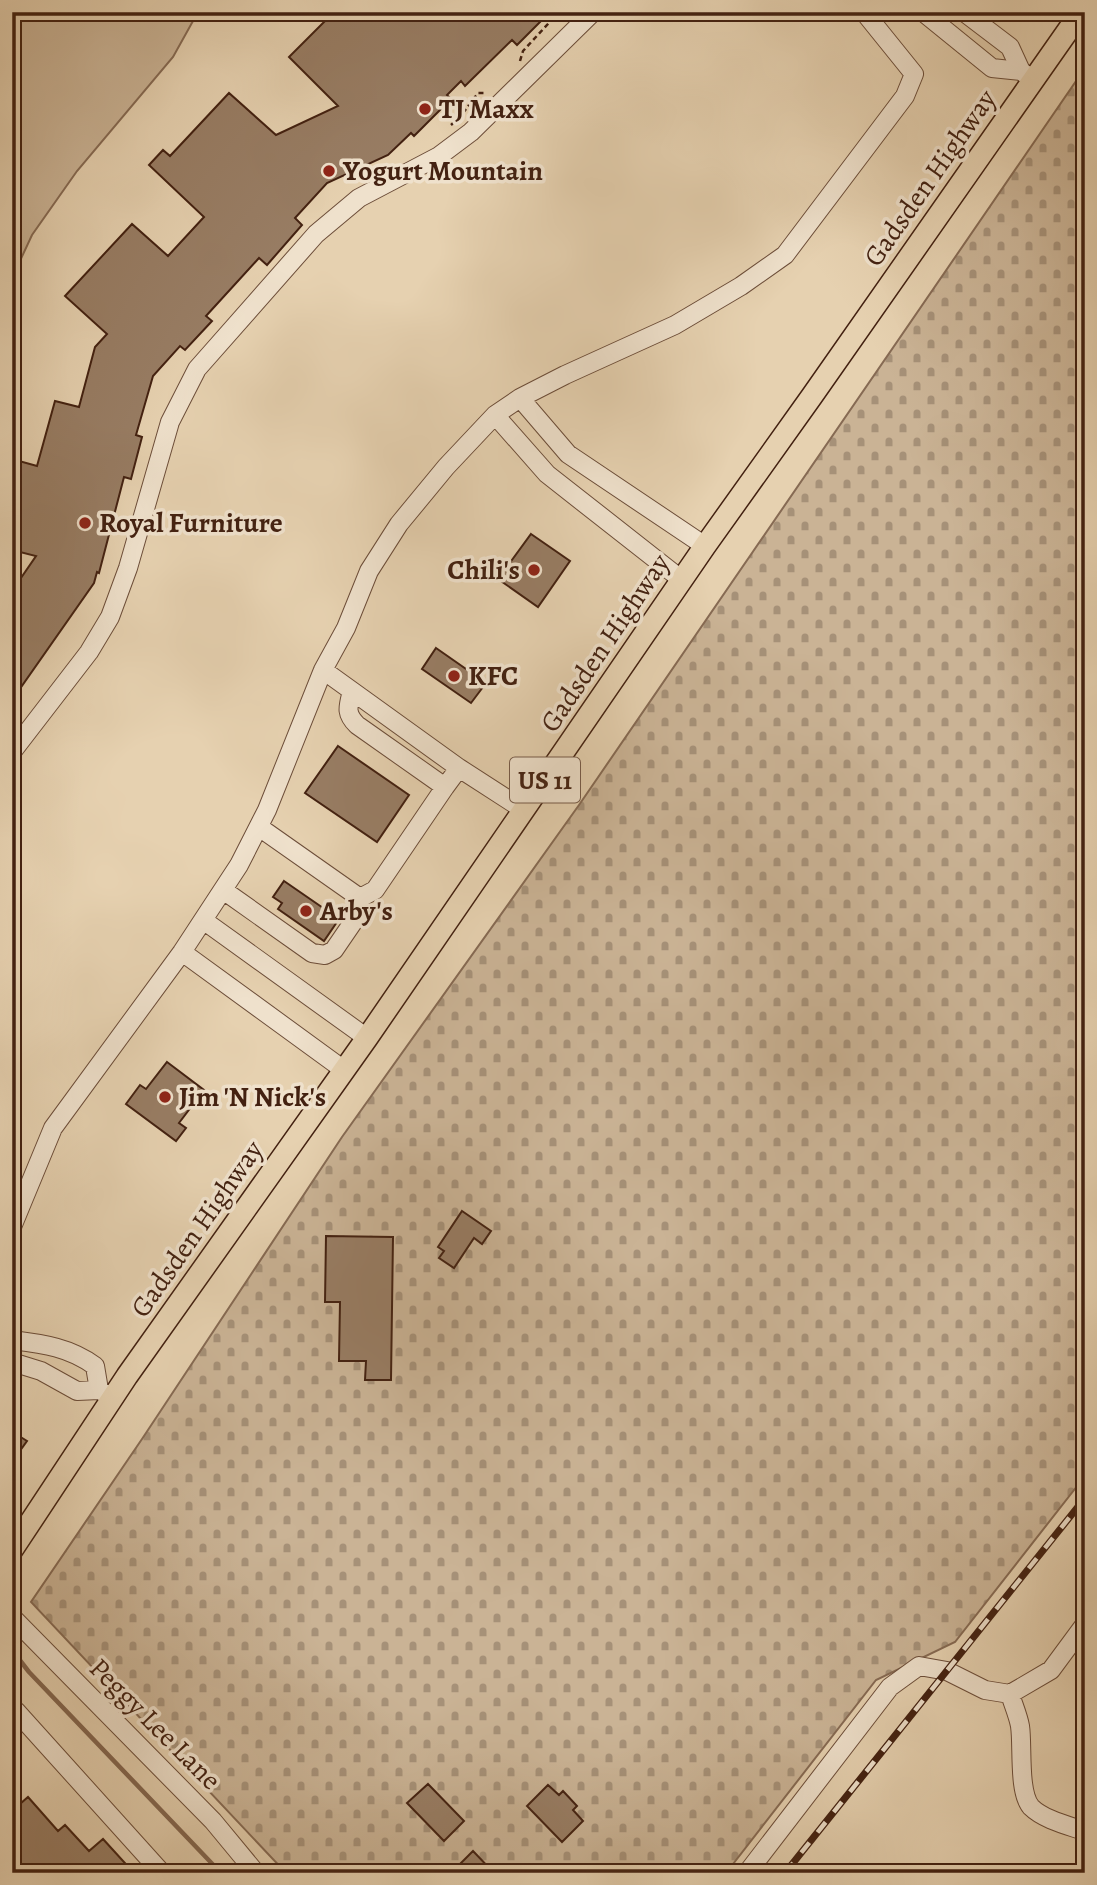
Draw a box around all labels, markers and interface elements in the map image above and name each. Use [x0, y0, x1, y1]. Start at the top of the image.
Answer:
street label: Gadsden Highway [855, 82, 1005, 274]
place label: TJ Maxx [439, 90, 534, 128]
marker: TJ Maxx [417, 101, 433, 117]
place label: Yogurt Mountain [342, 152, 543, 190]
marker: Yogurt Mountain [321, 163, 337, 179]
place label: Royal Furniture [99, 504, 283, 542]
marker: Royal Furniture [77, 515, 93, 531]
street label: Gadsden Highway [531, 546, 679, 740]
place label: Chili's [447, 551, 520, 589]
marker: Chili's [526, 562, 542, 578]
place label: KFC [468, 657, 518, 695]
marker: KFC [446, 668, 462, 684]
road number: US 11 [510, 758, 580, 802]
place label: Arby's [319, 892, 393, 930]
marker: Arby's [298, 903, 314, 919]
place label: Jim 'N Nick's [179, 1078, 326, 1116]
marker: Jim 'N Nick's [157, 1089, 173, 1105]
street label: Gadsden Highway [122, 1133, 272, 1325]
street label: Peggy Lee Lane [81, 1650, 229, 1798]

